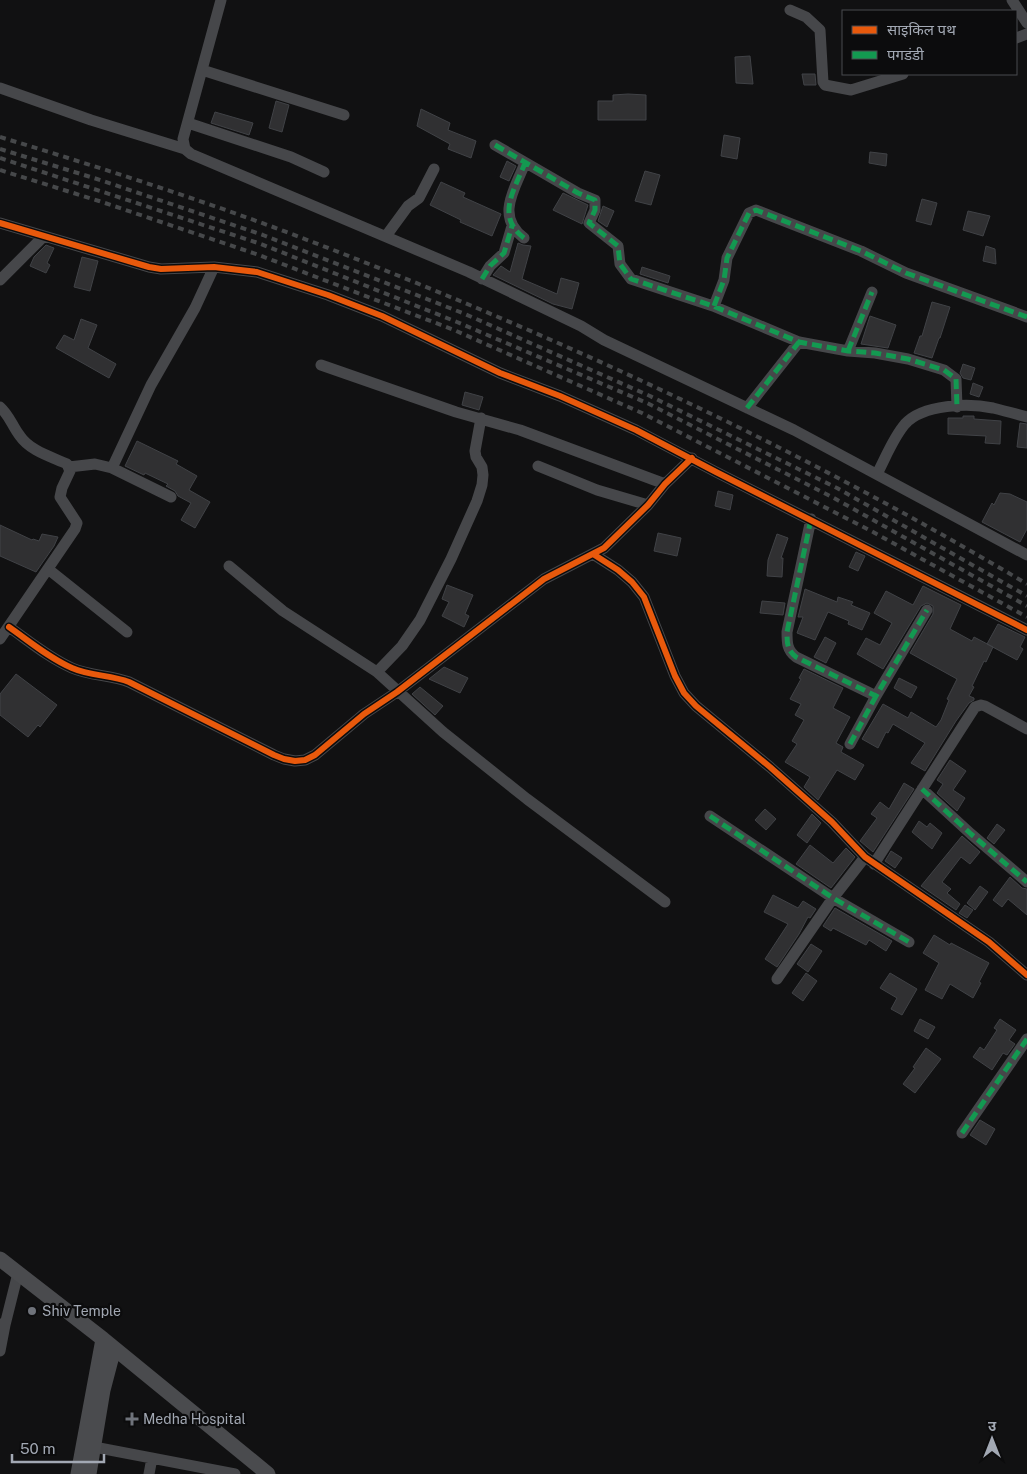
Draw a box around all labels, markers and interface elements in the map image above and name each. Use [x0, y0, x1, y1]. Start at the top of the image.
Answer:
legend [842, 10, 1017, 75]
text: साइकिल पथ [887, 21, 956, 38]
text: पगडंडी [887, 46, 925, 63]
place label: Shiv Temple [42, 1303, 121, 1319]
marker: Shiv Temple [26, 1305, 38, 1317]
place label: Medha Hospital [143, 1411, 246, 1427]
marker: Medha Hospital [125, 1412, 139, 1426]
north arrow [967, 1414, 1017, 1464]
text: उ [988, 1418, 997, 1434]
scale bar [12, 1432, 105, 1464]
text: 50 m [20, 1440, 55, 1457]

